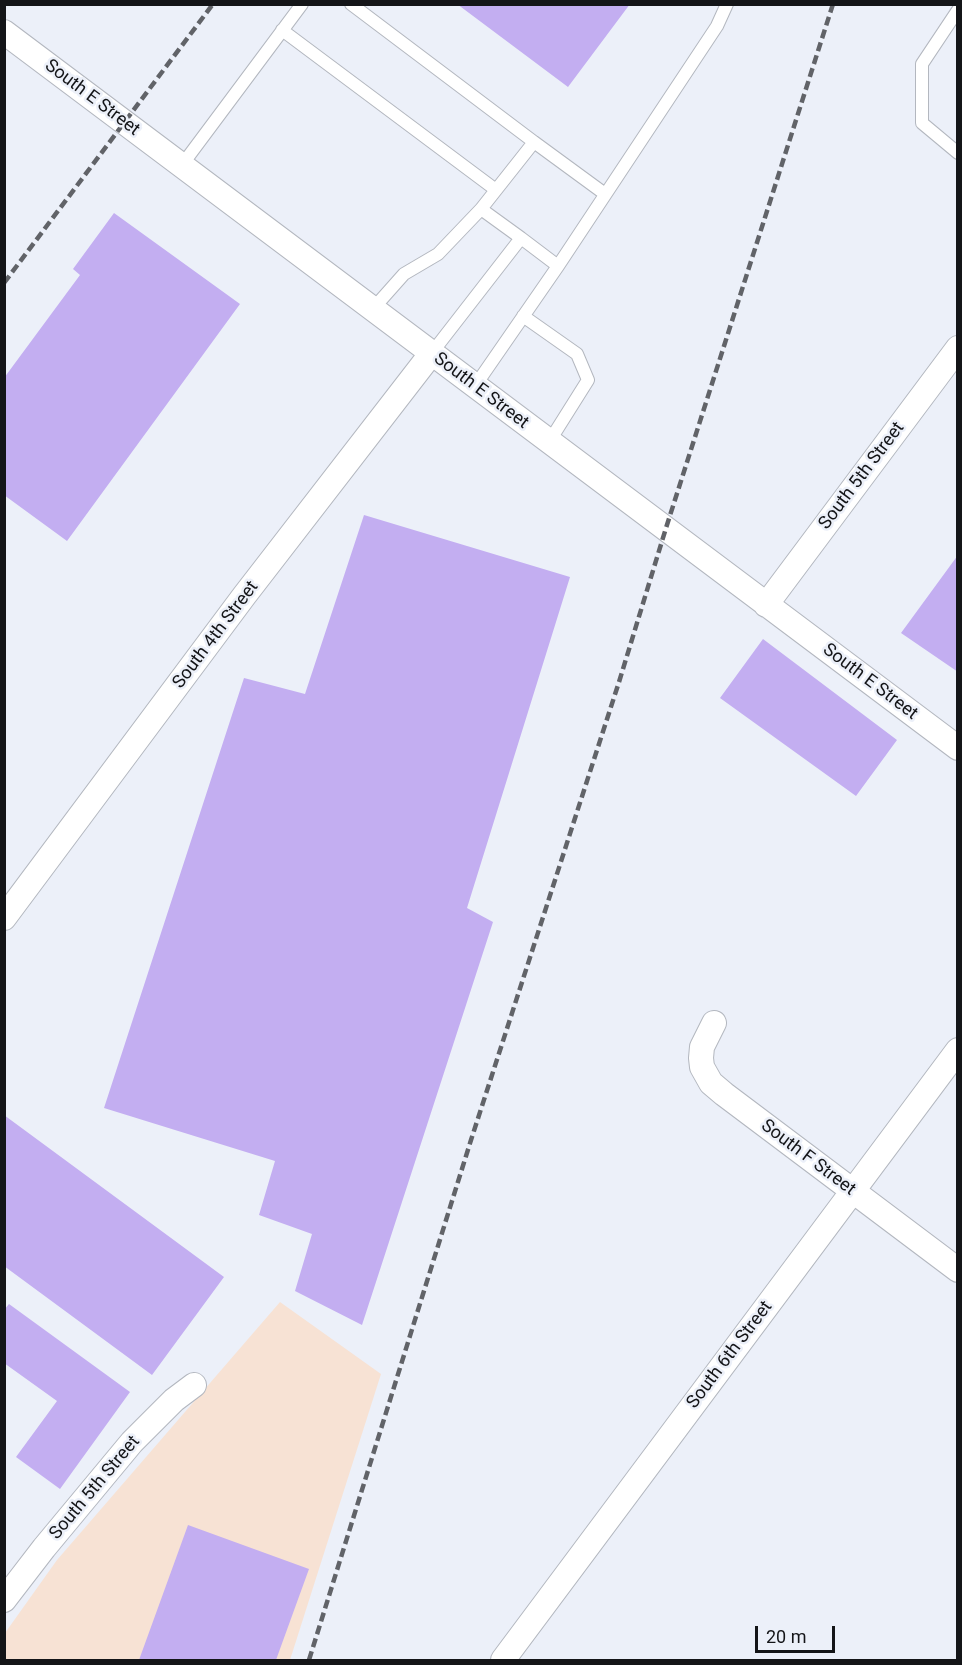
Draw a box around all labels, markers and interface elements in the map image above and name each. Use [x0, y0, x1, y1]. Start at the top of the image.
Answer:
street label: South E Street [40, 55, 144, 141]
street label: South E Street [429, 348, 533, 434]
street label: South 5th Street [815, 418, 909, 534]
street label: South 4th Street [169, 577, 263, 693]
street label: South E Street [818, 639, 922, 725]
street label: South F Street [756, 1115, 860, 1201]
street label: South 6th Street [683, 1297, 777, 1413]
street label: South 5th Street [45, 1432, 145, 1544]
scale bar [758, 1614, 838, 1652]
text: 20 m [766, 1626, 806, 1647]

